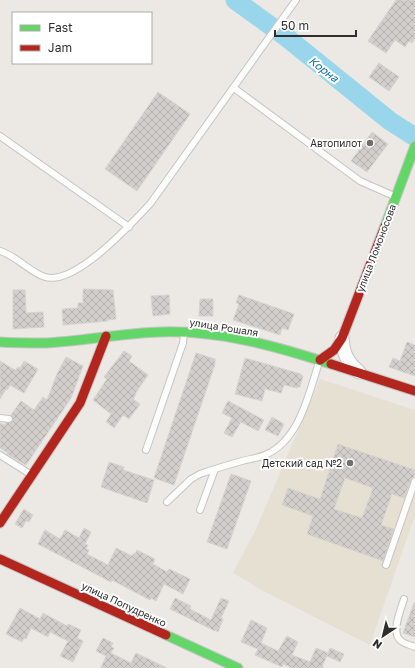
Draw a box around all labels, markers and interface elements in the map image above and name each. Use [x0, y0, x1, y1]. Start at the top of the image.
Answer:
legend [12, 12, 152, 64]
scale bar [275, 12, 356, 38]
text: 50 m [281, 18, 309, 33]
text: Fast [48, 20, 73, 35]
text: Jam [48, 40, 72, 55]
water label: Корна [306, 53, 342, 86]
place label: Автопилот [310, 137, 362, 149]
marker: Автопилот [365, 138, 375, 148]
street label: улица Ломоносова [354, 202, 398, 294]
street label: улица Рошаля [189, 316, 259, 338]
place label: Детский сад №2 [262, 457, 342, 469]
marker: Детский сад №2 [345, 458, 355, 468]
street label: улица Попудренко [80, 579, 168, 629]
north arrow [363, 616, 403, 656]
text: N [370, 637, 384, 652]

